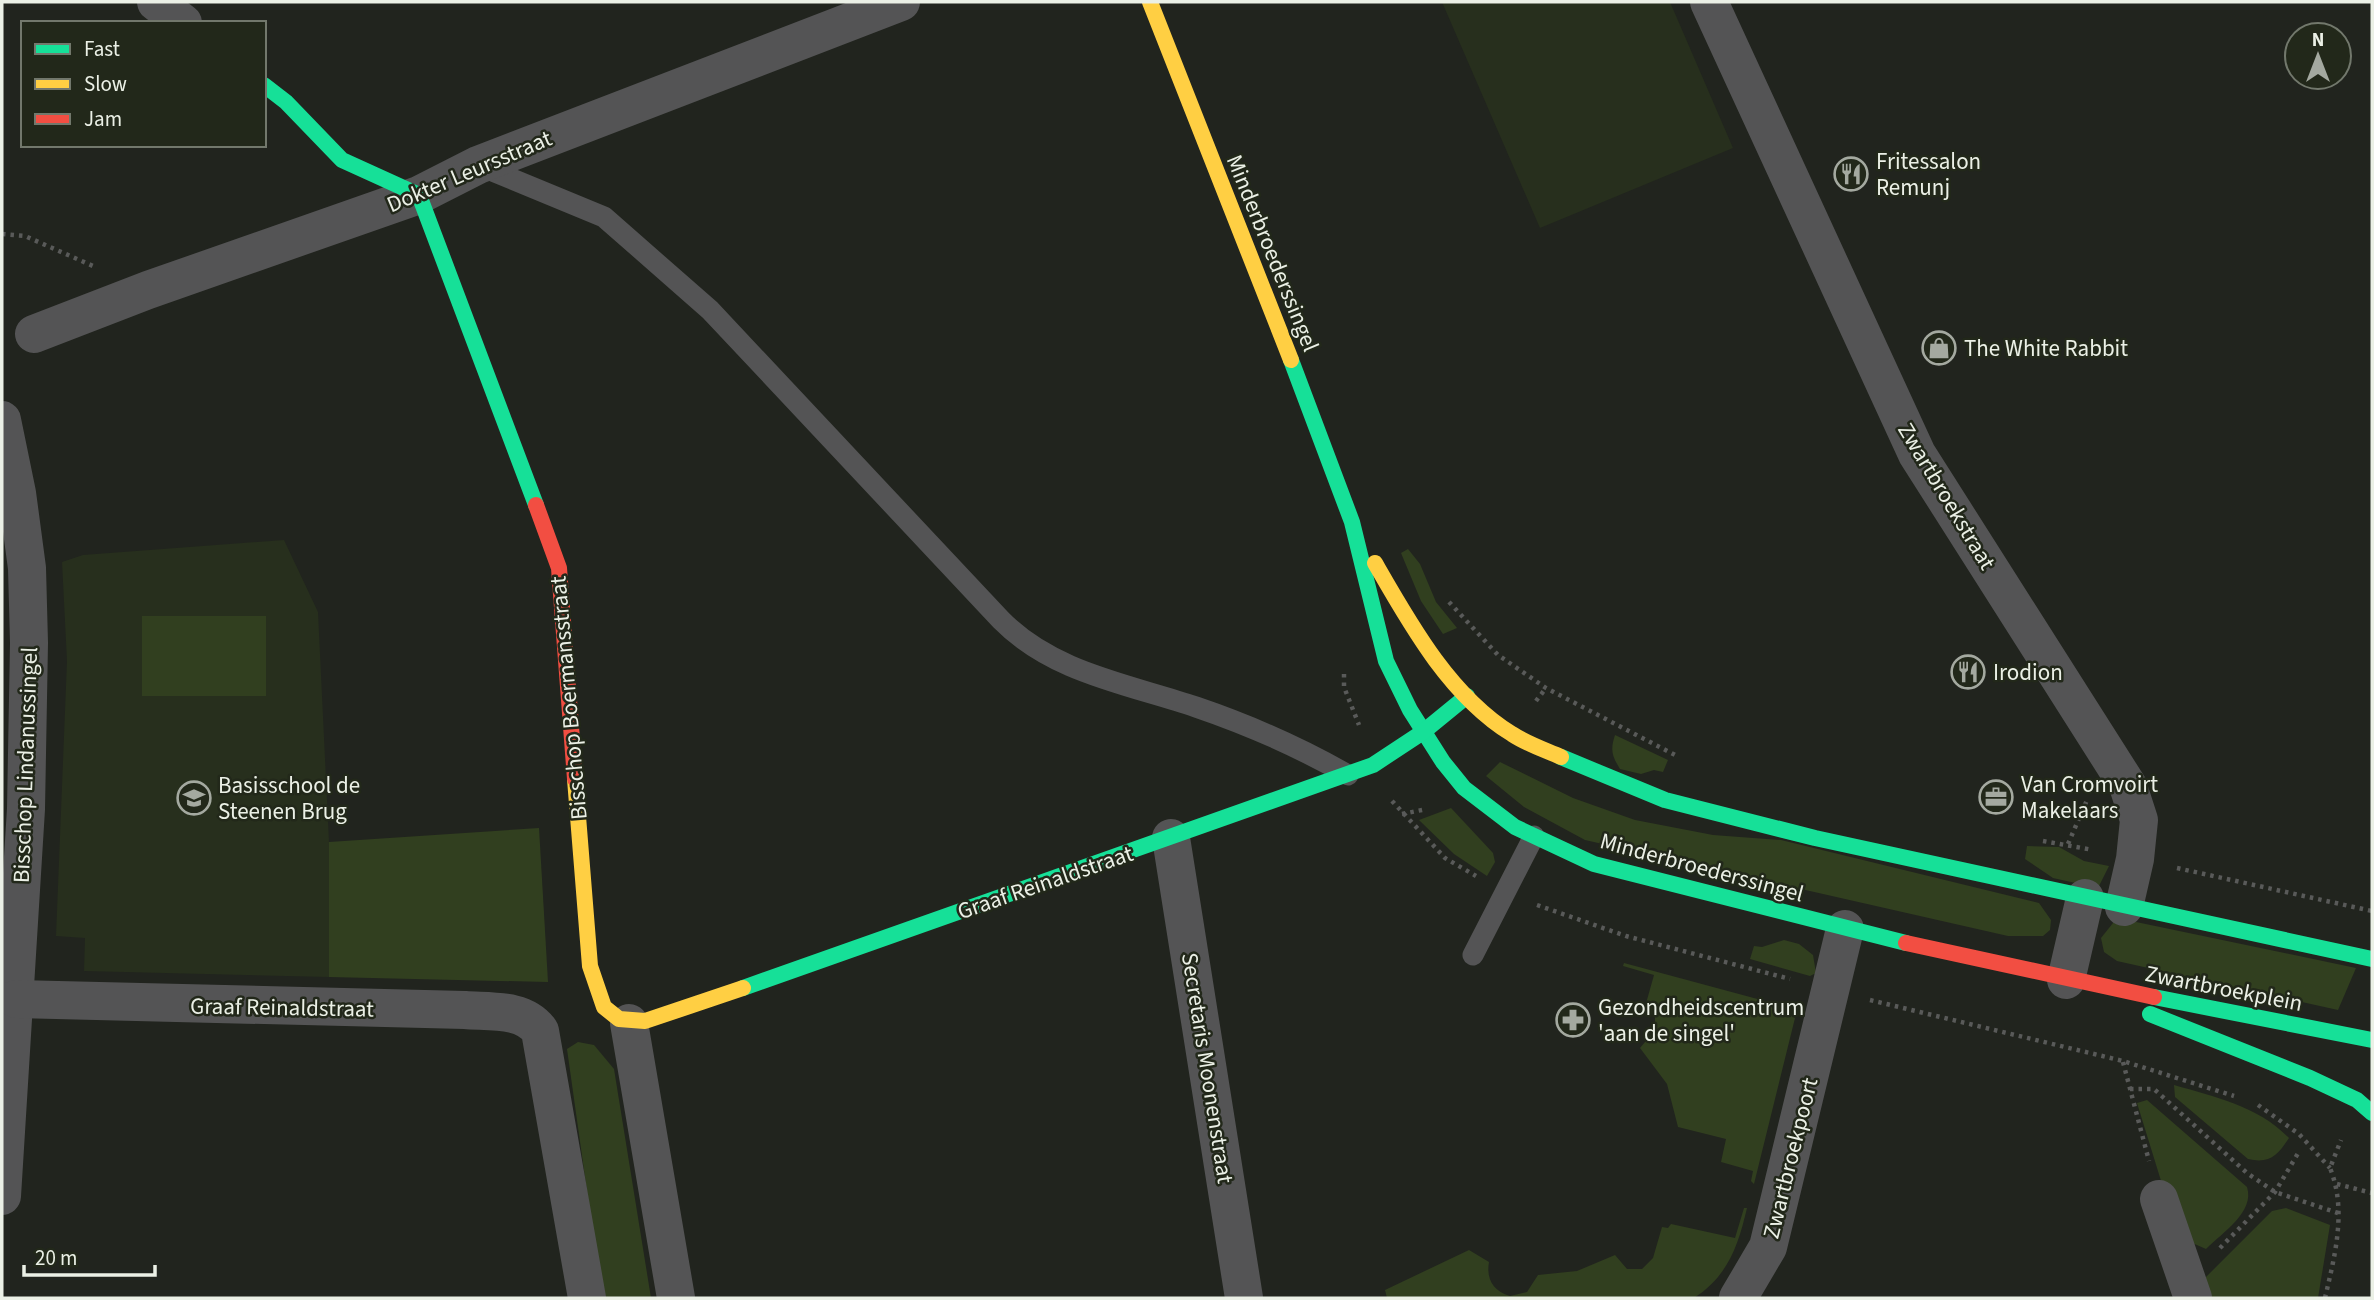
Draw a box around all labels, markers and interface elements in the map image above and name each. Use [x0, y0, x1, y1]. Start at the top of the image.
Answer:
legend [21, 21, 266, 147]
north arrow [2283, 21, 2353, 91]
text: N [2312, 27, 2324, 54]
text: Fast [84, 34, 120, 64]
text: Slow [84, 69, 127, 99]
text: Jam [84, 104, 122, 134]
street label: Dokter Leursstraat [382, 122, 557, 221]
place label: Fritessalon Remunj [1876, 145, 1981, 204]
street label: Minderbroederssingel [1218, 150, 1327, 357]
restaurant icon: Fritessalon Remunj [1832, 155, 1870, 193]
shop icon: The White Rabbit [1920, 329, 1958, 367]
place label: The White Rabbit [1964, 332, 2128, 365]
street label: Zwartbroekstraat [1890, 416, 2004, 576]
street label: Bisschop Boermansstraat [541, 574, 596, 821]
street label: Bisschop Lindanussingel [5, 646, 46, 884]
restaurant icon: Irodion [1949, 653, 1987, 691]
place label: Irodion [1993, 656, 2063, 689]
place label: Van Cromvoirt Makelaars [2021, 768, 2158, 827]
place label: Basisschool de Steenen Brug [218, 769, 360, 828]
office icon: Van Cromvoirt Makelaars [1977, 778, 2015, 816]
school or university icon: Basisschool de Steenen Brug [175, 779, 213, 817]
street label: Minderbroederssingel [1596, 824, 1807, 911]
street label: Graaf Reinaldstraat [953, 837, 1138, 928]
street label: Secretaris Moonenstraat [1173, 950, 1242, 1186]
street label: Zwartbroekplein [2142, 957, 2305, 1020]
street label: Graaf Reinaldstraat [190, 989, 374, 1026]
place label: Gezondheidscentrum 'aan de singel' [1598, 991, 1804, 1050]
pharmacy icon: Gezondheidscentrum 'aan de singel' [1554, 1001, 1592, 1039]
street label: Zwartbroekpoort [1755, 1074, 1826, 1242]
scale bar [24, 1234, 156, 1278]
text: 20 m [35, 1243, 77, 1273]

